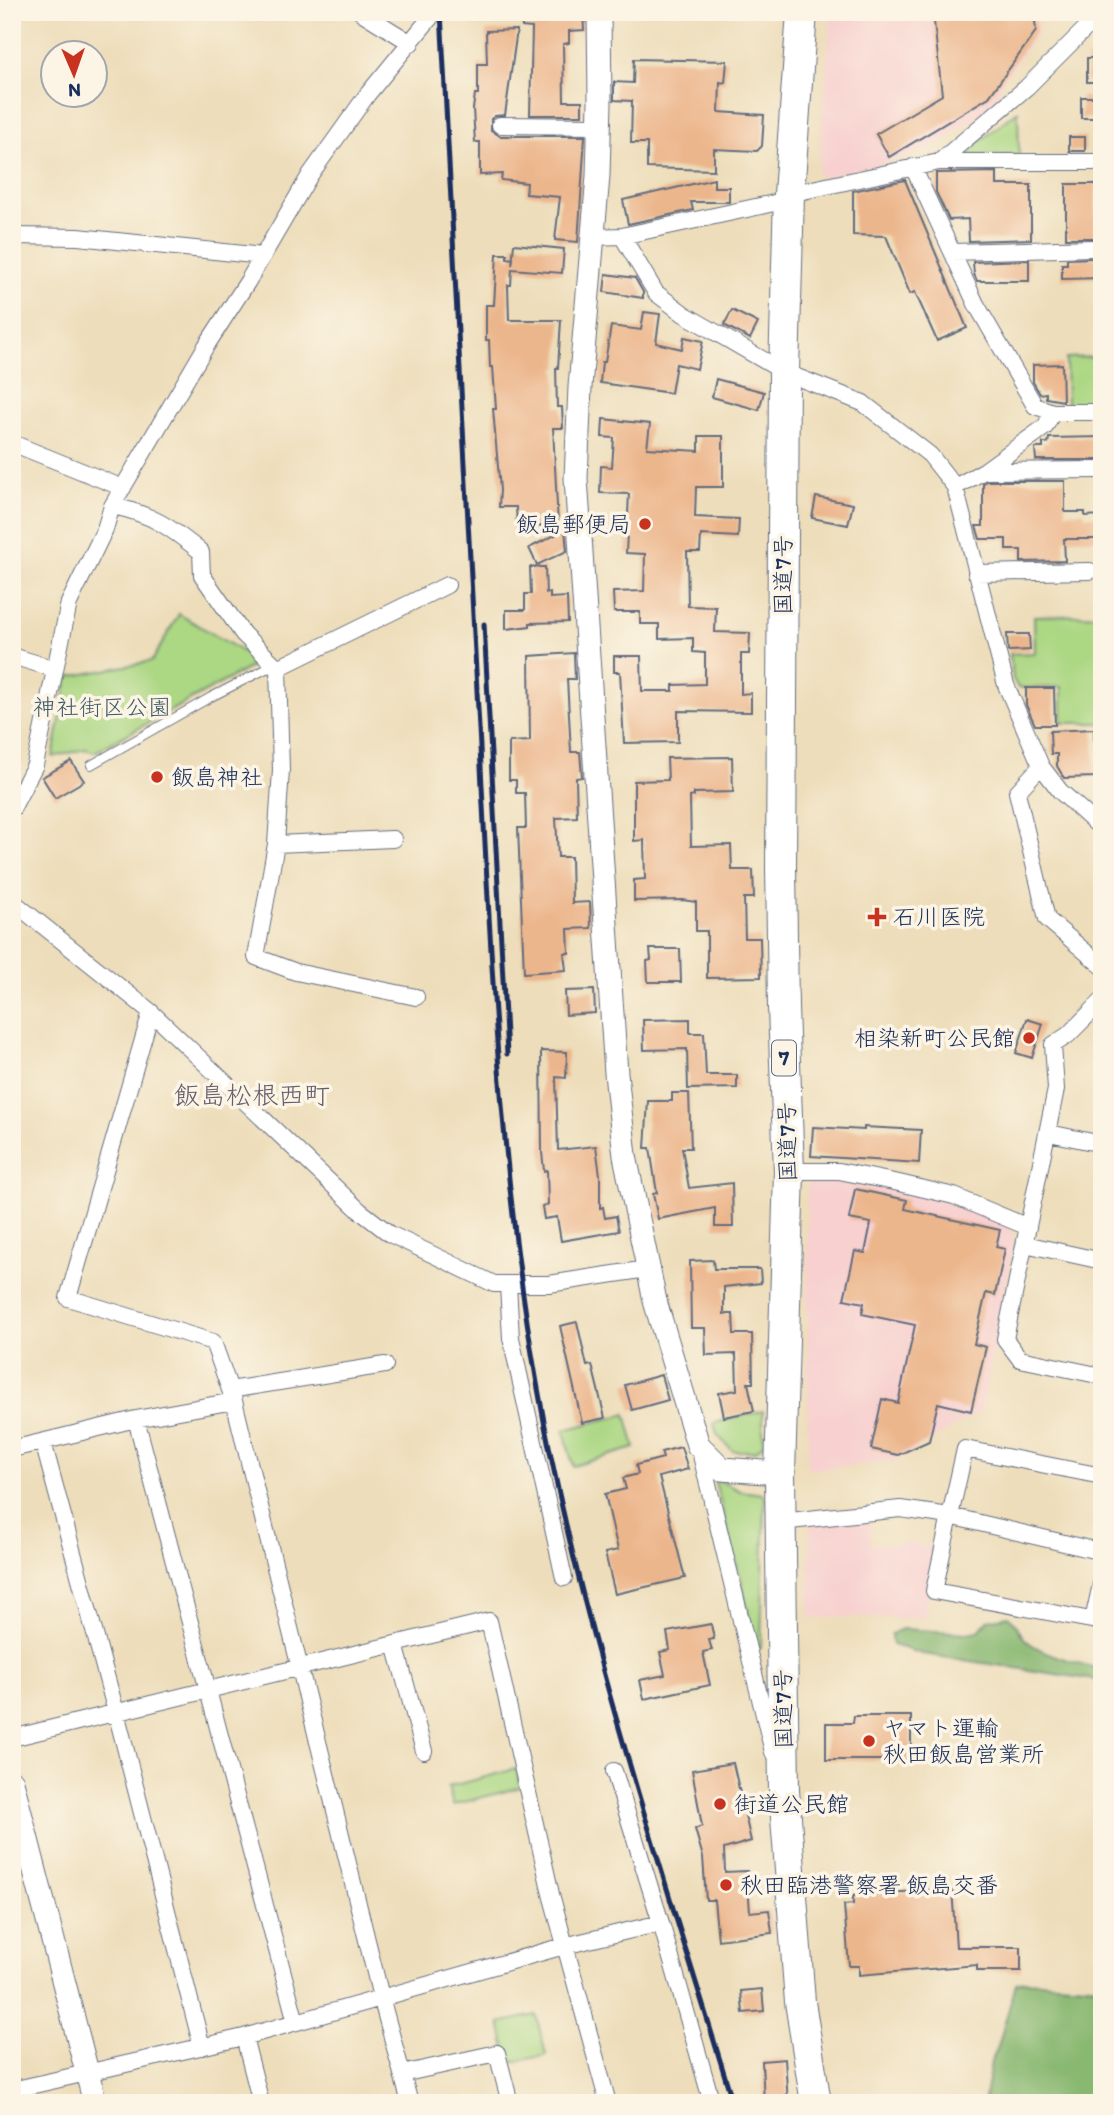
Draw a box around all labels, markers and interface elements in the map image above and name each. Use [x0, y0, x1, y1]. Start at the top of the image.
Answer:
north arrow [38, 38, 108, 108]
text: N [68, 79, 81, 102]
place label: 飯島郵便局 [516, 510, 631, 538]
marker: 飯島郵便局 [637, 516, 653, 532]
street label: 国道7号 [769, 535, 797, 615]
park label: 神社街区公園 [33, 693, 171, 721]
place label: 飯島神社 [171, 763, 263, 791]
marker: 飯島神社 [149, 769, 165, 785]
place label: 石川医院 [893, 903, 985, 931]
marker: 石川医院 [867, 907, 887, 927]
place label: 相染新町公民館 [854, 1024, 1015, 1052]
marker: 相染新町公民館 [1021, 1030, 1037, 1046]
road number: 7 [772, 1040, 796, 1076]
district label: 飯島松根西町 [174, 1079, 330, 1111]
street label: 国道7号 [772, 1102, 802, 1182]
street label: 国道7号 [768, 1669, 798, 1749]
place label: ヤマト運輸 秋田飯島営業所 [883, 1714, 1044, 1768]
marker: ヤマト運輸 秋田飯島営業所 [861, 1733, 877, 1749]
place label: 街道公民館 [734, 1790, 849, 1818]
marker: 街道公民館 [712, 1796, 728, 1812]
place label: 秋田臨港警察署 飯島交番 [740, 1871, 998, 1899]
marker: 秋田臨港警察署 飯島交番 [718, 1877, 734, 1893]

